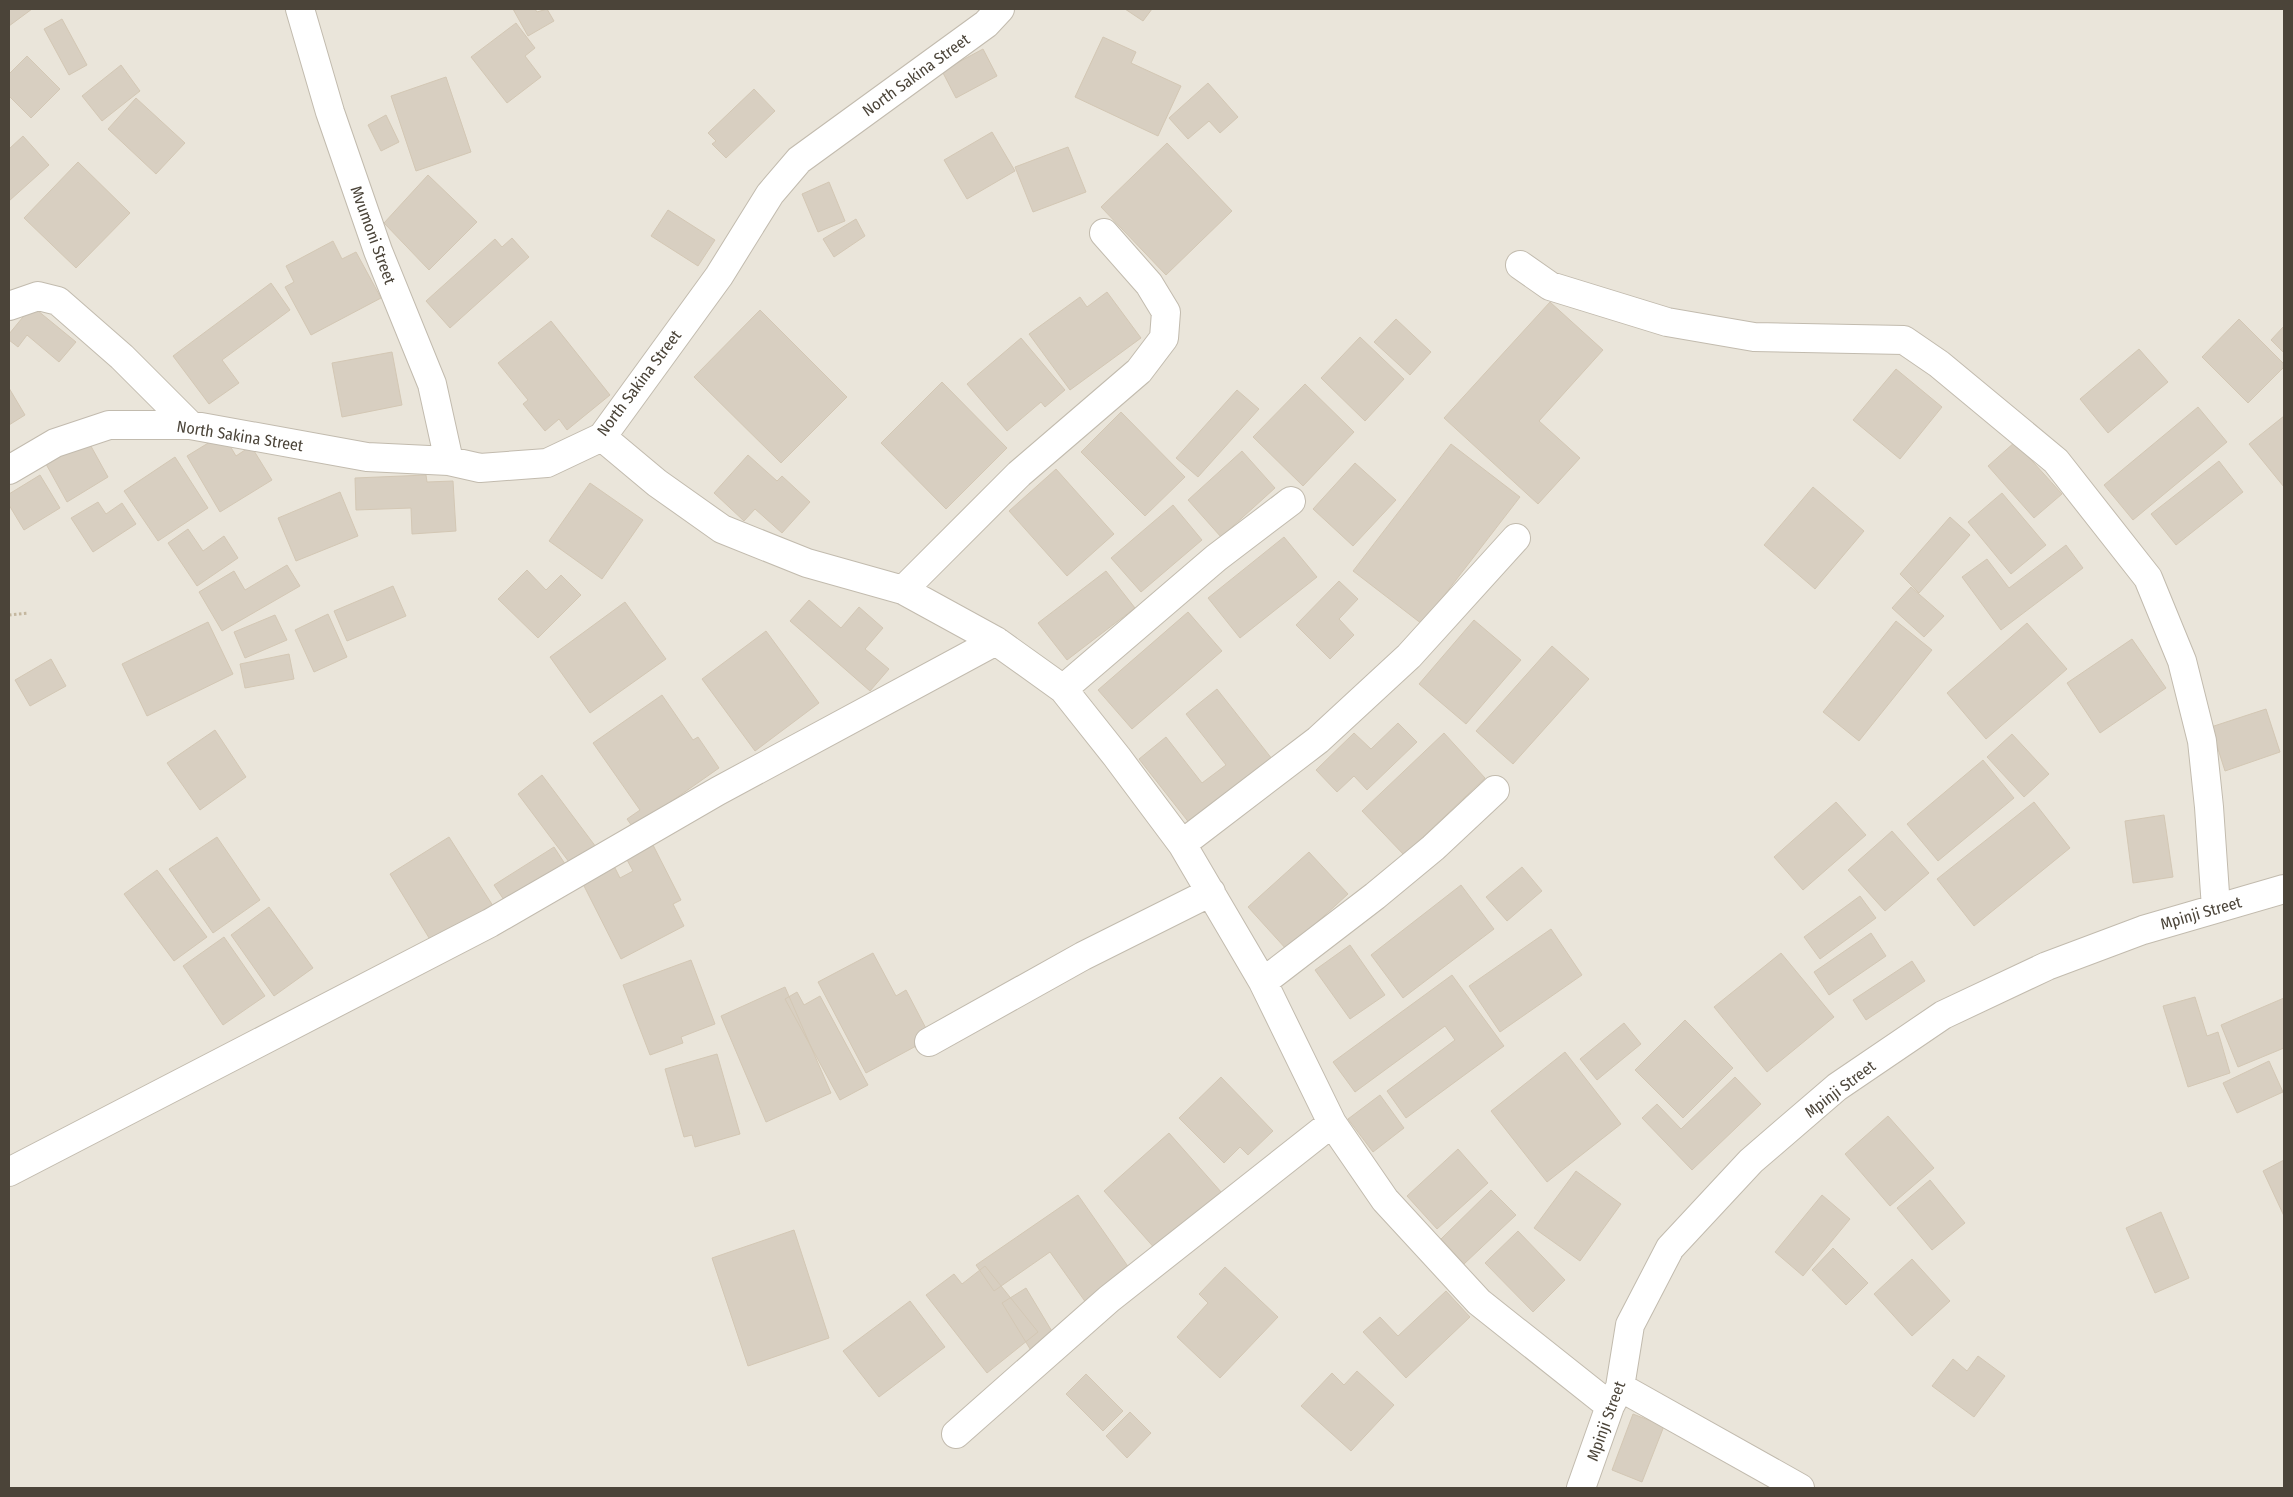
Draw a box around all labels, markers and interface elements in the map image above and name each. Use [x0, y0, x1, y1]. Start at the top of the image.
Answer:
street label: North Sakina Street [859, 29, 974, 120]
street label: Mvumoni Street [346, 183, 400, 287]
street label: North Sakina Street [593, 326, 685, 440]
street label: North Sakina Street [175, 417, 305, 455]
street label: Mpinji Street [2158, 892, 2244, 934]
street label: Mpinji Street [1801, 1056, 1880, 1122]
street label: Mpinji Street [1583, 1378, 1629, 1463]

